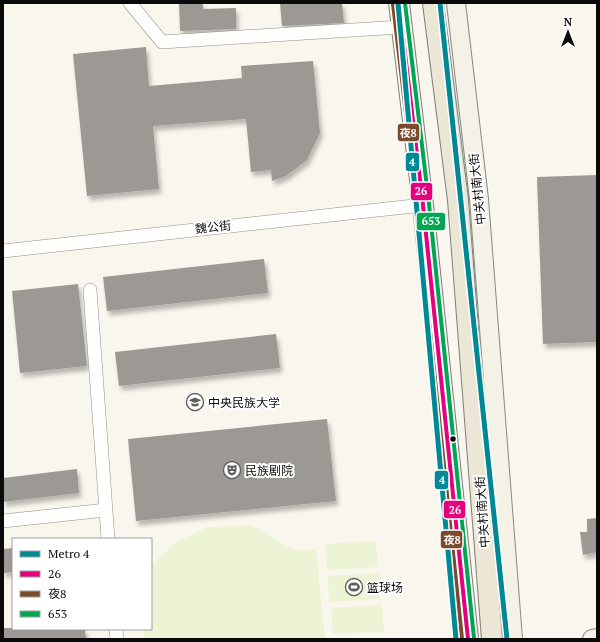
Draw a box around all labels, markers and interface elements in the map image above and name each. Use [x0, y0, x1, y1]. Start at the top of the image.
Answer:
north arrow [548, 12, 588, 52]
text: N [564, 15, 573, 29]
line badge: 夜8 [397, 123, 420, 142]
text: 夜8 [399, 126, 417, 140]
line badge: 4 [405, 152, 420, 172]
street label: 中关村南大街 [466, 152, 488, 226]
text: 4 [409, 155, 416, 169]
line badge: 26 [410, 182, 433, 201]
text: 26 [415, 184, 427, 198]
line badge: 653 [416, 212, 446, 231]
text: 653 [422, 214, 440, 228]
street label: 魏公街 [194, 218, 232, 236]
school or university icon: 中央民族大学 [185, 392, 205, 412]
place label: 中央民族大学 [208, 395, 280, 410]
unlabelled marker [448, 434, 458, 444]
theatre icon: 民族剧院 [222, 460, 242, 480]
place label: 民族剧院 [245, 463, 293, 478]
line badge: 4 [434, 470, 449, 490]
text: 4 [439, 473, 446, 487]
street label: 中关村南大街 [472, 476, 492, 548]
line badge: 26 [443, 500, 466, 519]
text: 26 [449, 503, 461, 517]
line badge: 夜8 [440, 530, 463, 549]
text: 夜8 [443, 533, 461, 547]
legend [12, 538, 152, 630]
text: Metro 4 [48, 546, 90, 561]
text: 26 [48, 566, 61, 581]
sports icon: 篮球场 [344, 577, 364, 597]
place label: 篮球场 [367, 580, 403, 595]
text: 夜8 [48, 586, 66, 601]
text: 653 [48, 606, 67, 621]

